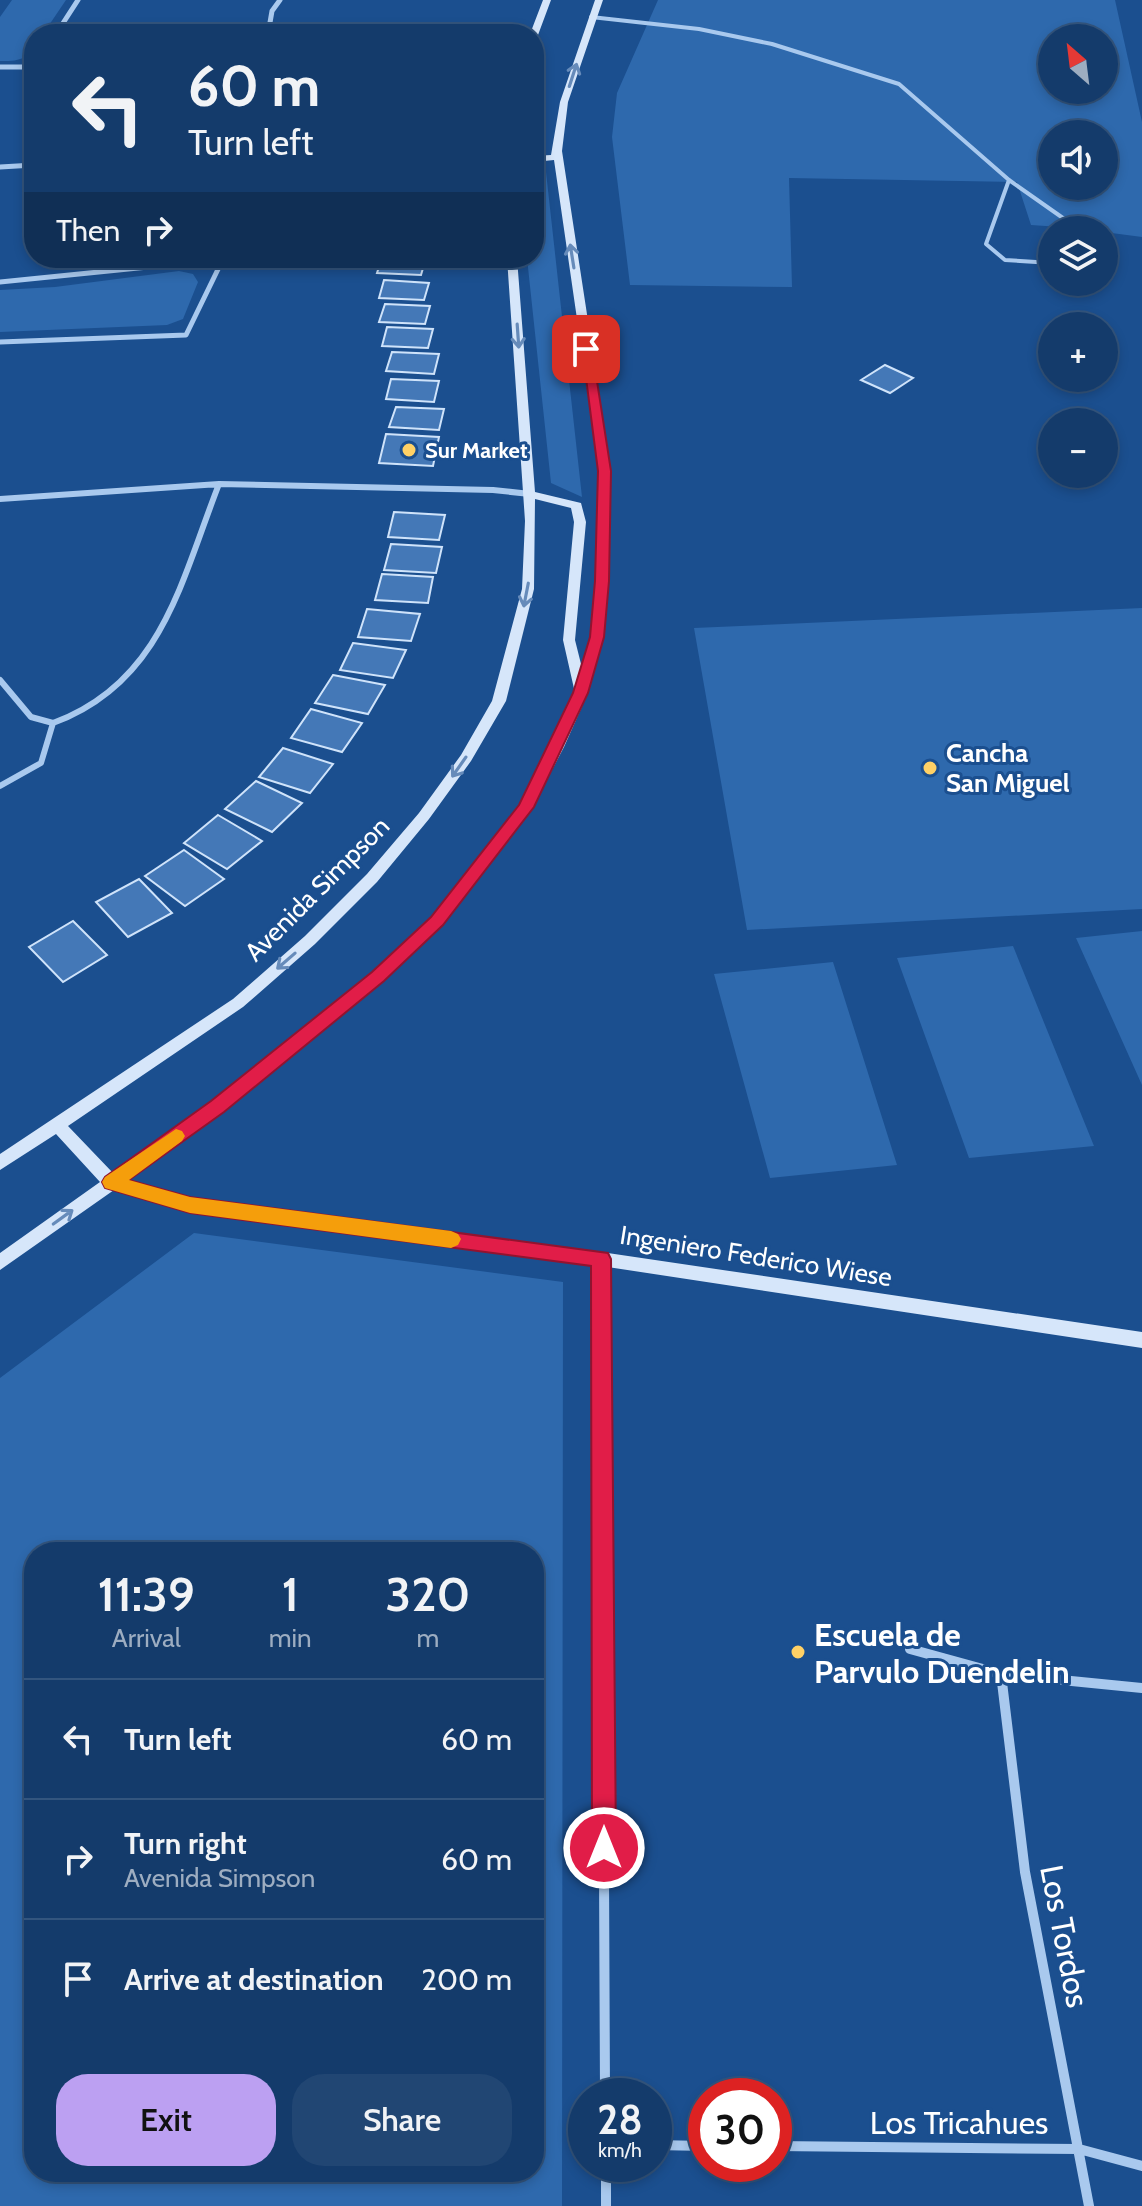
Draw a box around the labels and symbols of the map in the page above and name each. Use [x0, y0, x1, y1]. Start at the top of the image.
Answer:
north arrow [1038, 24, 1118, 104]
one-way arrow [566, 63, 581, 89]
one-way arrow [564, 243, 579, 269]
pin [552, 315, 620, 383]
one-way arrow [511, 322, 526, 349]
place label: Sur Market [425, 437, 528, 464]
marker: Sur Market [400, 441, 418, 459]
one-way arrow [517, 582, 532, 607]
place label: Cancha San Miguel [946, 737, 1070, 799]
one-way arrow [450, 756, 467, 778]
marker: Cancha San Miguel [921, 759, 939, 777]
street label: Avenida Simpson [238, 810, 396, 968]
one-way arrow [276, 952, 296, 970]
one-way arrow [52, 1209, 73, 1226]
street label: Ingeniero Federico Wiese [618, 1219, 894, 1293]
place label: Escuela de Parvulo Duendelin [814, 1615, 1070, 1691]
marker: Escuela de Parvulo Duendelin [789, 1643, 807, 1661]
position arrow [562, 1806, 646, 1890]
street label: Los Tordos [1032, 1862, 1098, 2010]
speed limit sign: 30 [688, 2078, 792, 2182]
street label: Los Tricahues [870, 2103, 1048, 2142]

